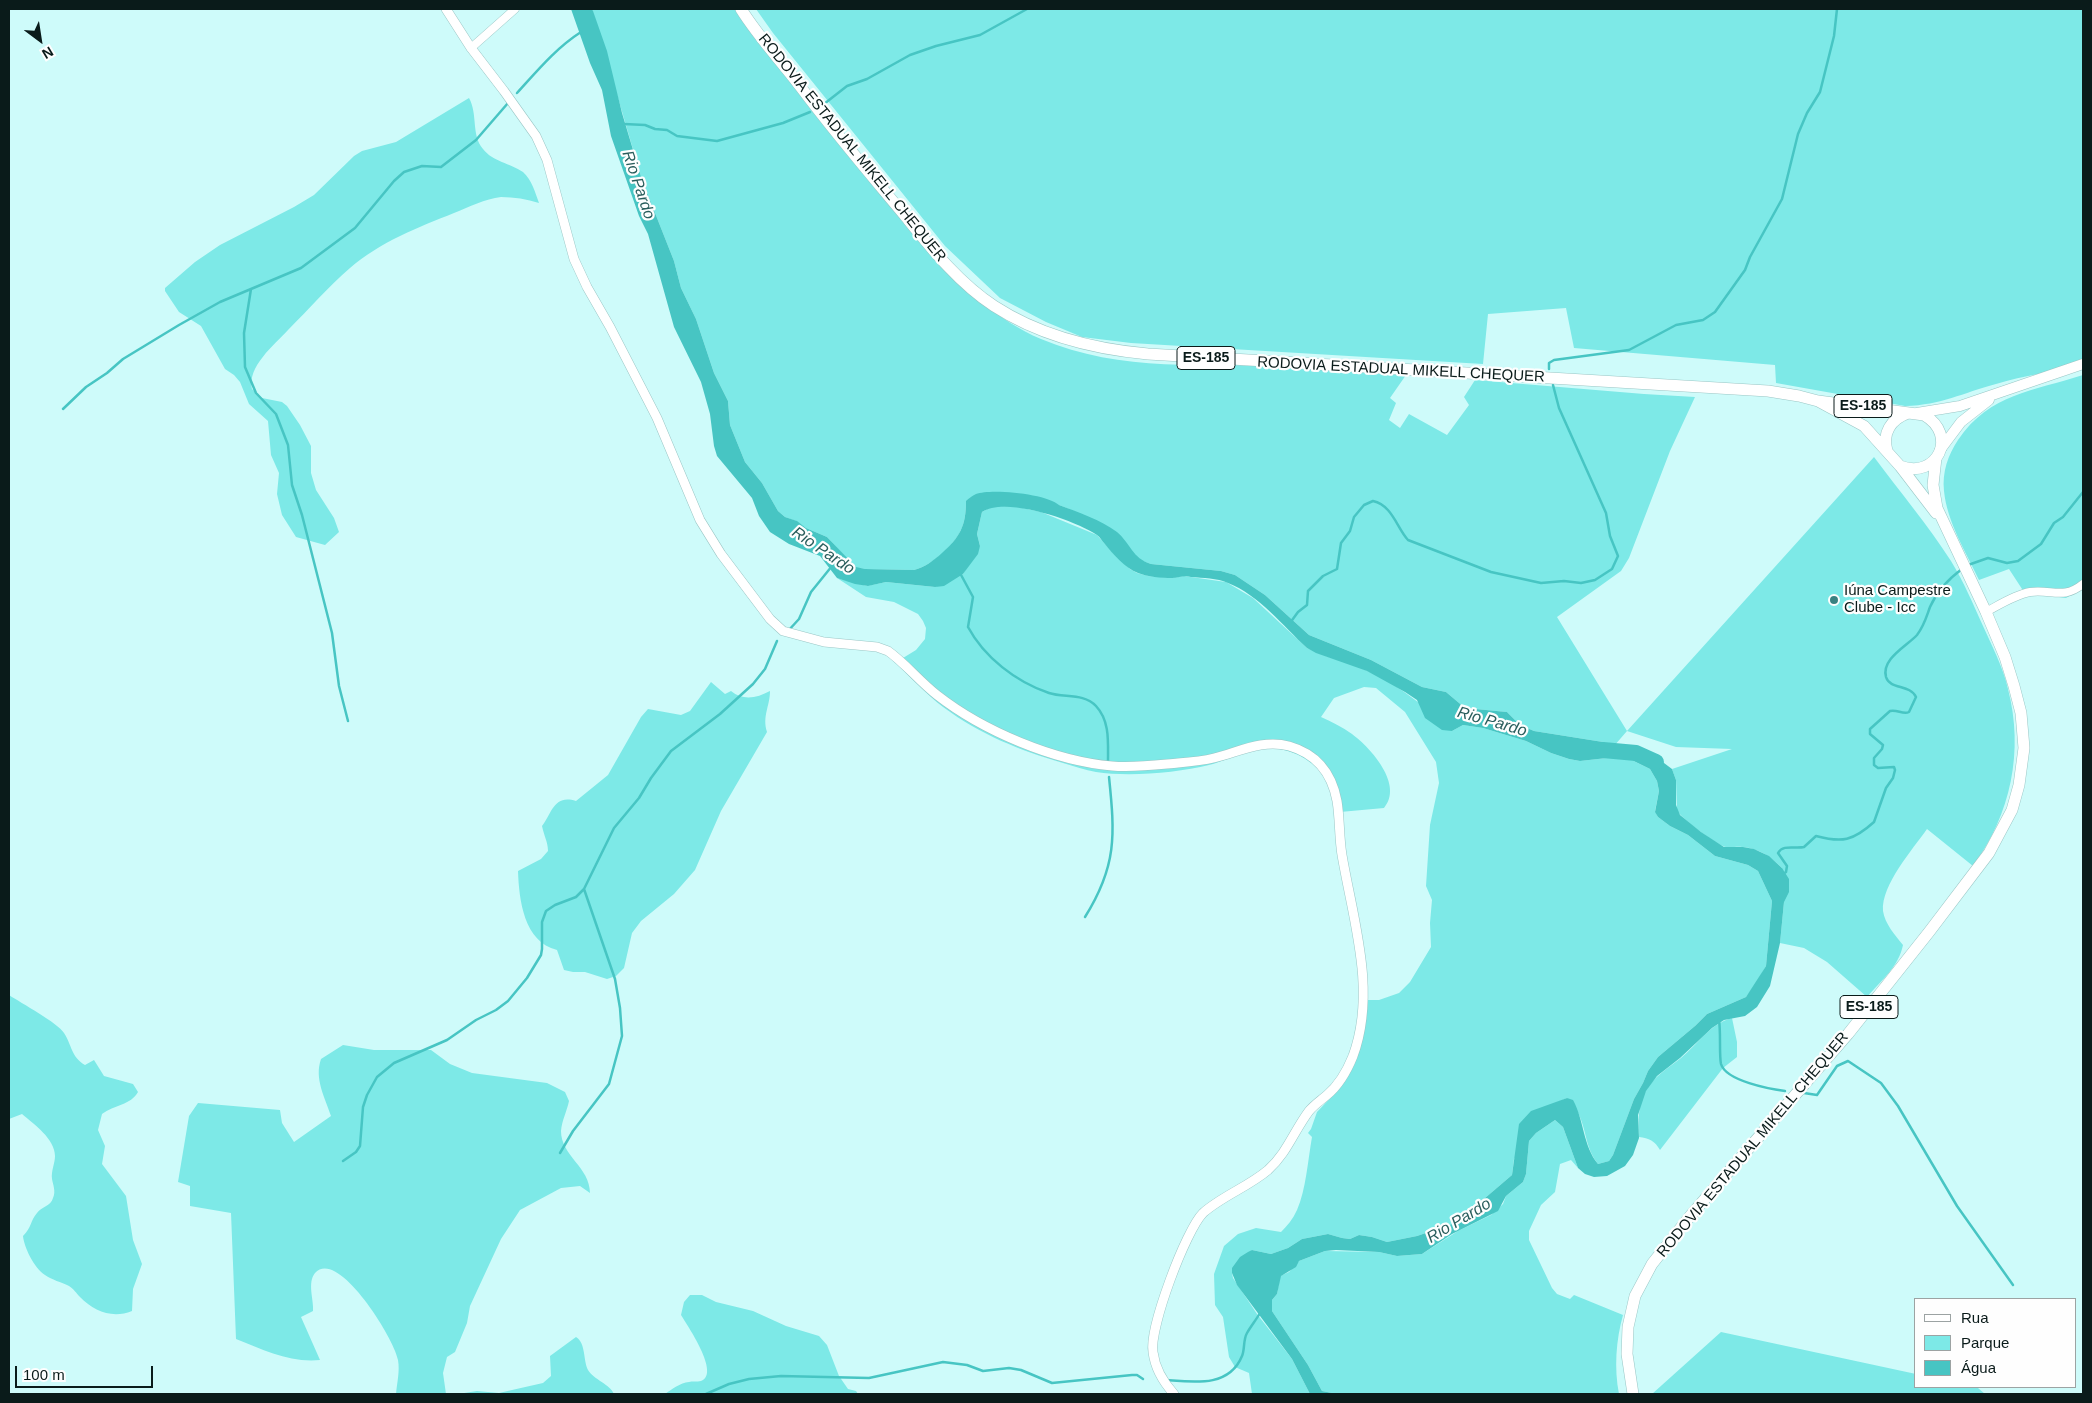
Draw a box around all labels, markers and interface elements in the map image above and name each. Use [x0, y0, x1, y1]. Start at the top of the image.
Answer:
north arrow [15, 15, 65, 65]
street label: RODOVIA ESTADUAL MIKELL CHEQUER [754, 30, 950, 266]
text: N [39, 43, 56, 62]
water label: Rio Pardo [617, 148, 659, 222]
road number: ES-185 [1177, 346, 1235, 369]
street label: RODOVIA ESTADUAL MIKELL CHEQUER [1257, 353, 1545, 387]
road number: ES-185 [1834, 394, 1892, 418]
water label: Rio Pardo [788, 523, 858, 579]
place label: Iúna Campestre Clube - Icc [1844, 582, 1951, 617]
marker: Iúna Campestre Clube - Icc [1828, 594, 1840, 606]
water label: Rio Pardo [1455, 703, 1529, 741]
road number: ES-185 [1840, 996, 1898, 1019]
street label: RODOVIA ESTADUAL MIKELL CHEQUER [1654, 1029, 1852, 1261]
water label: Rio Pardo [1424, 1194, 1494, 1248]
legend [1914, 1298, 2077, 1388]
text: Rua [1961, 1309, 1989, 1326]
text: Parque [1961, 1334, 2009, 1351]
scale bar [18, 1356, 155, 1388]
text: Água [1961, 1359, 1996, 1376]
text: 100 m [23, 1366, 65, 1383]

